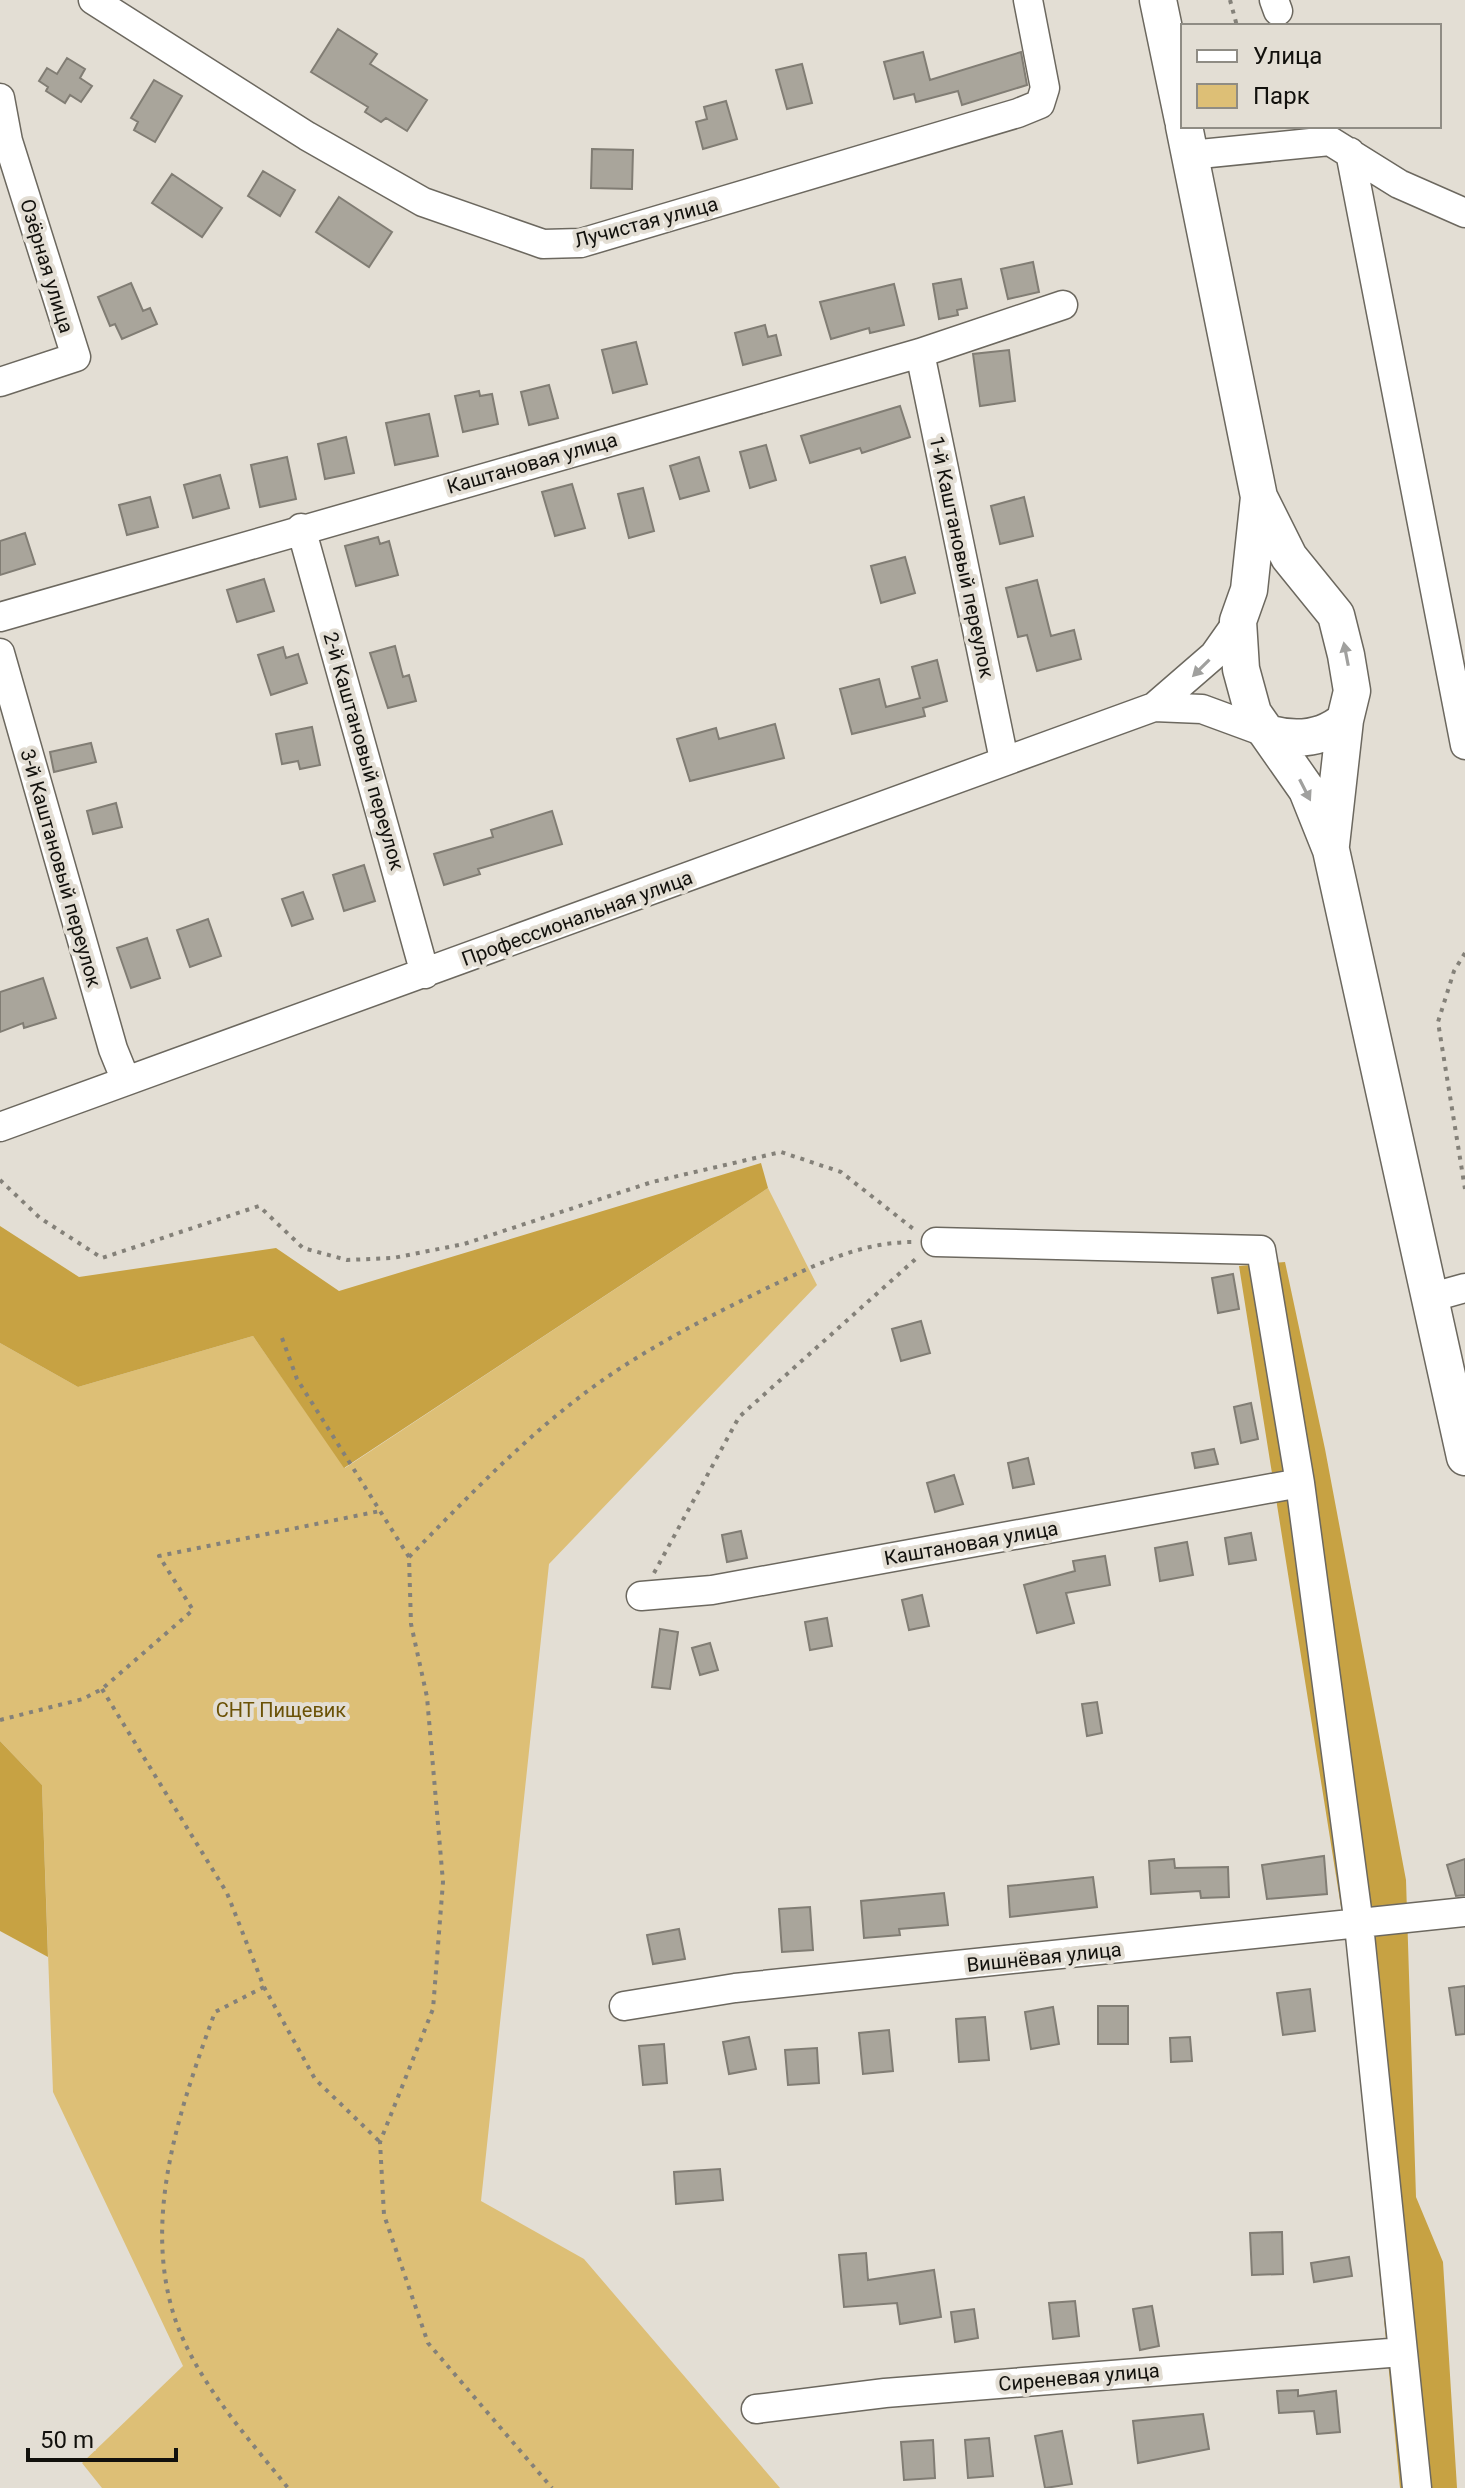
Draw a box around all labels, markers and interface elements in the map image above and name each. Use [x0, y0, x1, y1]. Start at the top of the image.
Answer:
legend [1181, 24, 1441, 128]
text: Улица [1253, 42, 1322, 70]
text: Парк [1253, 82, 1310, 110]
street label: Лучистая улица [572, 191, 720, 253]
street label: Озёрная улица [15, 196, 79, 336]
street label: Каштановая улица [444, 427, 620, 499]
street label: 1-й Каштановый переулок [925, 434, 999, 680]
street label: 2-й Каштановый переулок [318, 629, 410, 873]
one-way arrow [1339, 642, 1352, 667]
one-way arrow [1192, 658, 1210, 677]
street label: 3-й Каштановый переулок [15, 746, 107, 990]
one-way arrow [1298, 778, 1312, 801]
street label: Профессиональная улица [458, 865, 696, 971]
street label: Каштановая улица [882, 1516, 1060, 1570]
park label: СНТ Пищевик [216, 1698, 346, 1722]
street label: Вишнёвая улица [965, 1937, 1123, 1977]
street label: Сиреневая улица [997, 2358, 1161, 2396]
scale bar [28, 2412, 176, 2462]
text: 50 m [40, 2426, 94, 2454]

